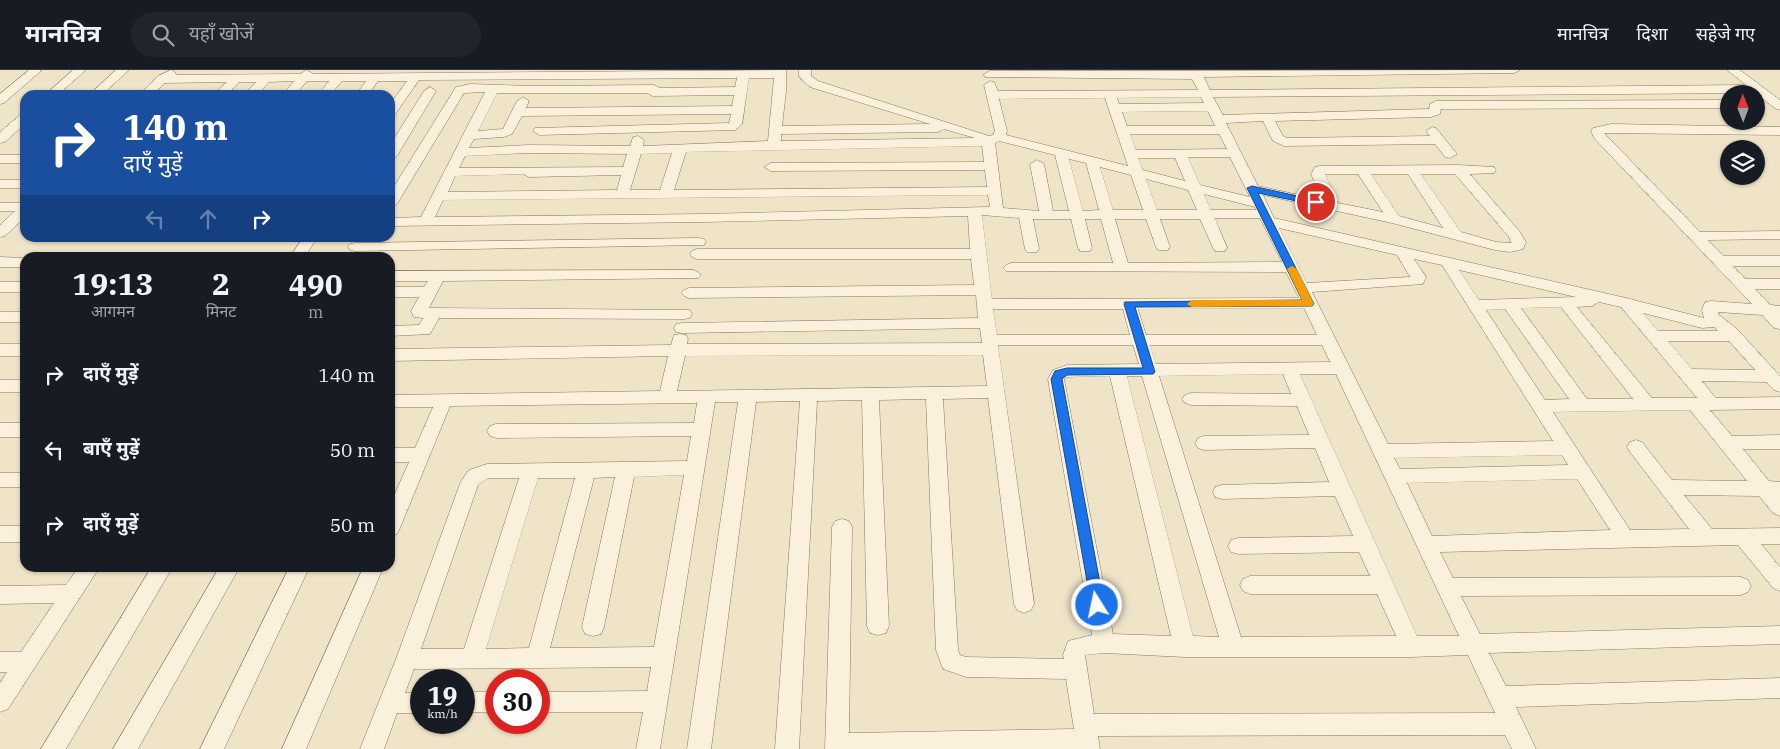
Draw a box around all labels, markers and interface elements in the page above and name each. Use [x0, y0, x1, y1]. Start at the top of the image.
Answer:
search box [131, 12, 481, 57]
text: मानचित्र [25, 17, 101, 49]
icon: search [149, 21, 177, 49]
text: यहाँ खोजें [189, 21, 254, 45]
text: मानचित्र [1557, 22, 1609, 45]
text: दिशा [1637, 22, 1668, 45]
text: सहेजे गए [1696, 22, 1755, 45]
north arrow [1720, 85, 1765, 130]
map controls [1720, 85, 1765, 185]
text: 140 m [123, 104, 228, 150]
icon: right [40, 110, 105, 175]
button: layers [1720, 140, 1765, 185]
text: दाएँ मुड़ें [123, 148, 183, 177]
pin [1295, 181, 1337, 223]
icon: arrive [1302, 188, 1330, 216]
icon: left [141, 205, 169, 233]
icon: ahead [194, 205, 222, 233]
icon: right [247, 205, 275, 233]
text: 19:13 [72, 264, 153, 303]
text: 2 [212, 264, 230, 303]
text: 490 [289, 265, 343, 304]
text: आगमन [91, 301, 135, 321]
text: मिनट [206, 301, 236, 321]
text: m [308, 302, 323, 322]
icon: right [40, 361, 68, 389]
text: दाएँ मुड़ें [83, 361, 138, 385]
text: 140 m [318, 363, 375, 387]
icon: left [40, 436, 68, 464]
text: बाएँ मुड़ें [83, 436, 140, 460]
text: 50 m [330, 438, 375, 462]
icon: right [40, 511, 68, 539]
text: दाएँ मुड़ें [83, 511, 138, 535]
text: 50 m [330, 513, 375, 537]
position arrow [1070, 578, 1122, 630]
speed limit sign: 30 [485, 669, 550, 734]
text: 19 [427, 679, 458, 712]
text: km/h [427, 706, 458, 721]

